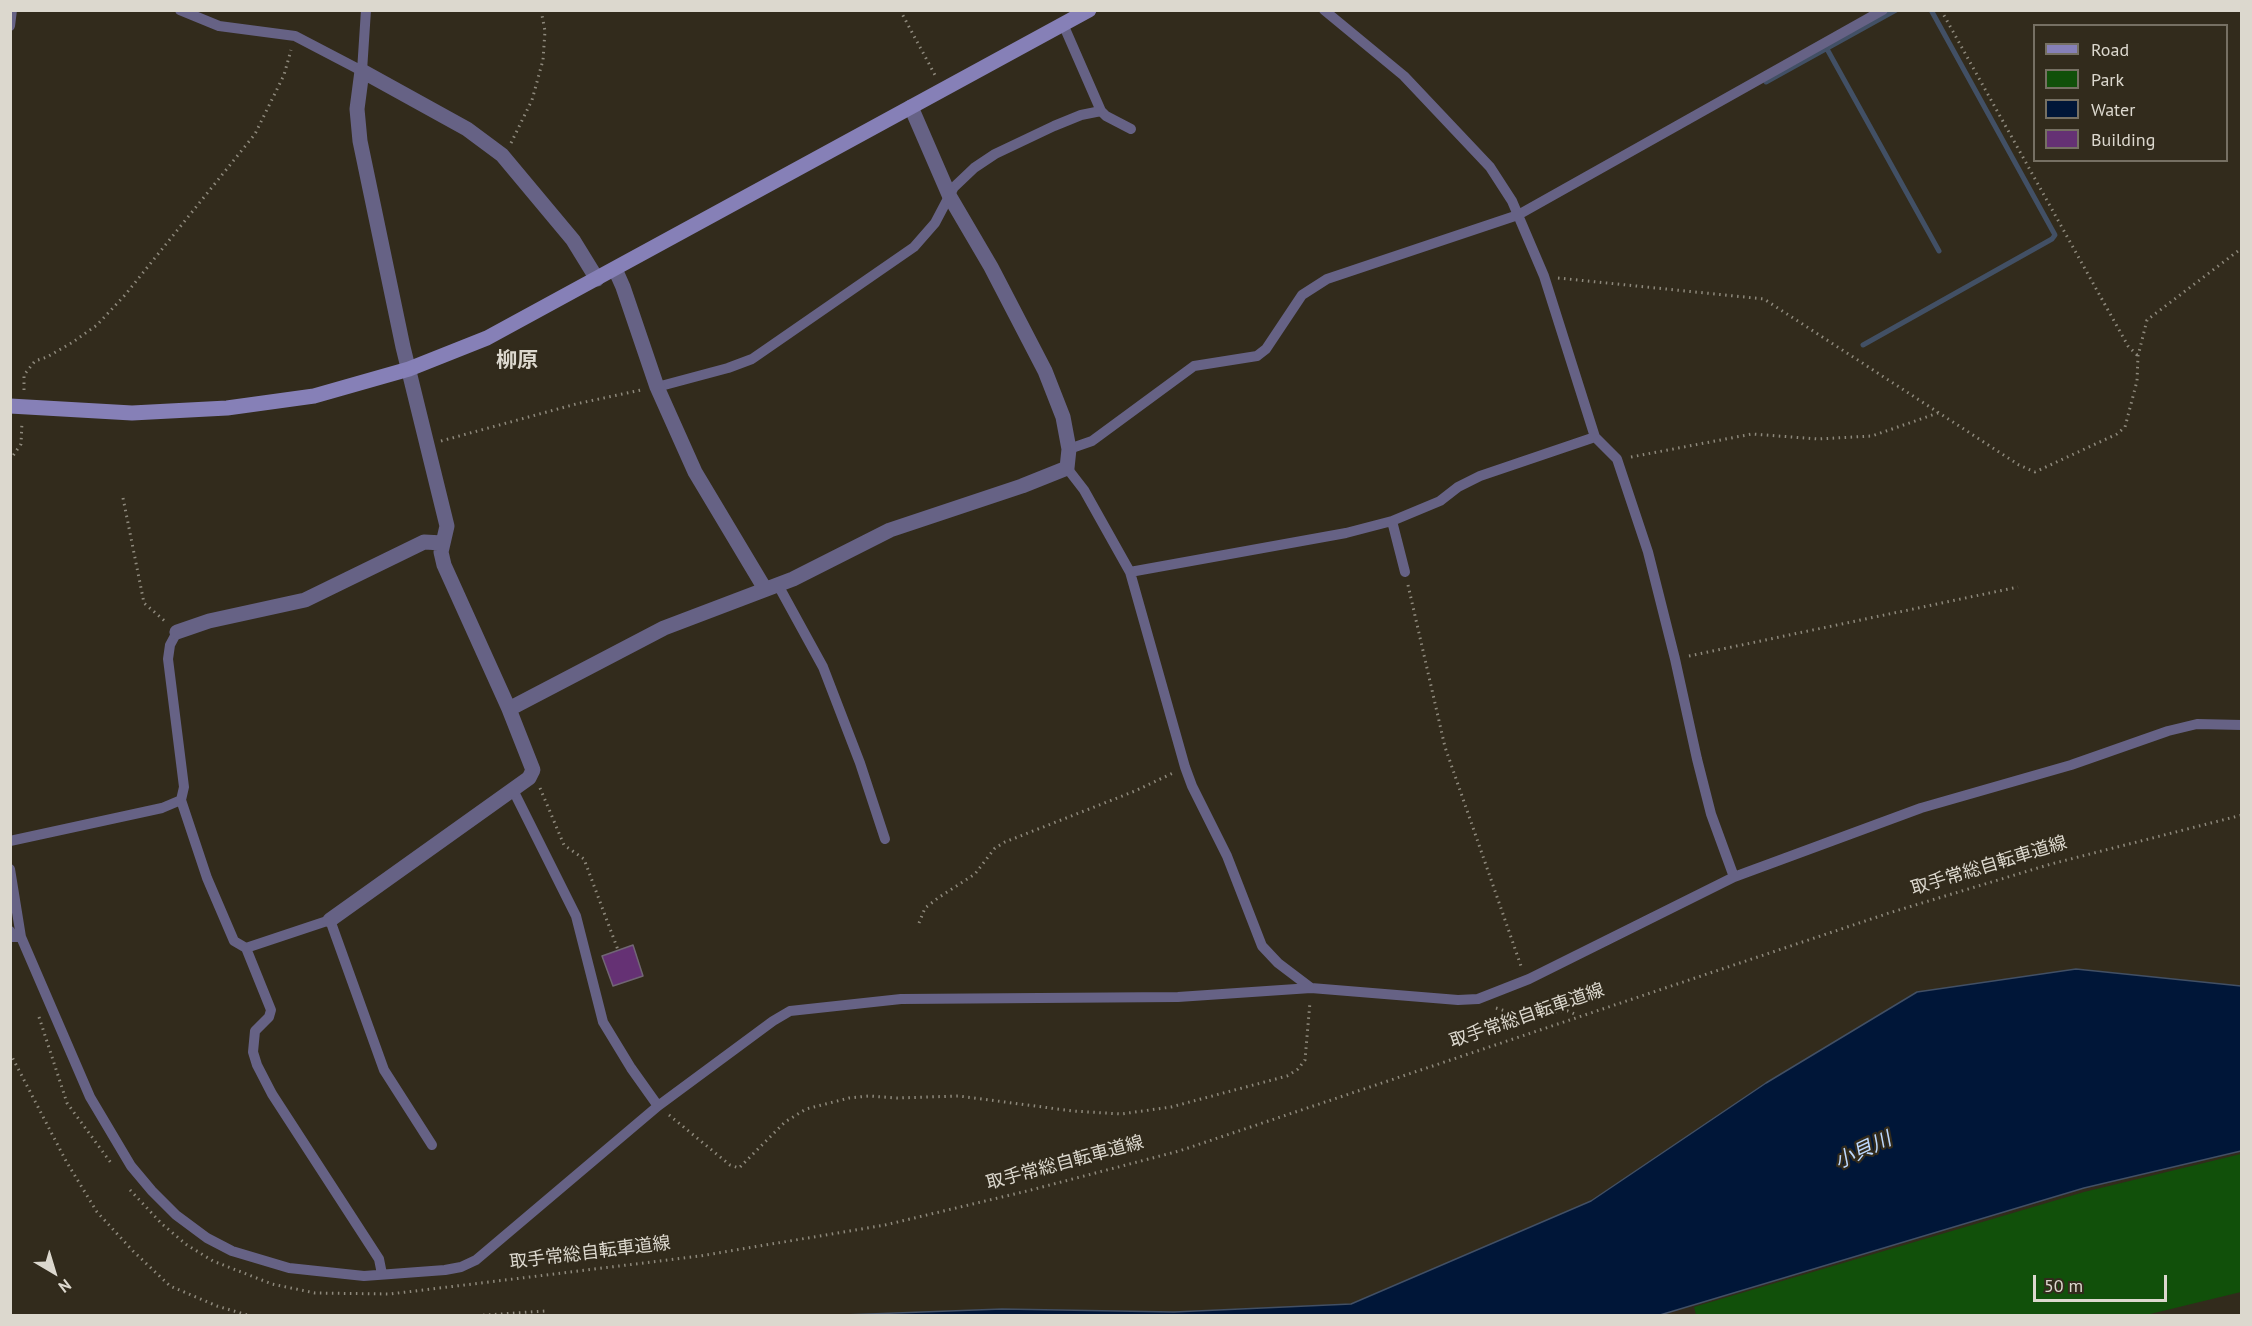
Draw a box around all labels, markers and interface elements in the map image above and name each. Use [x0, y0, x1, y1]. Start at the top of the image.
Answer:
legend [2033, 24, 2228, 162]
text: Road [2091, 38, 2129, 61]
text: Park [2091, 68, 2124, 91]
text: Water [2091, 98, 2135, 121]
text: Building [2091, 128, 2155, 151]
district label: 柳原 [496, 348, 538, 374]
street label: 取手常総自転車道線 [1908, 832, 2070, 900]
street label: 取手常総自転車道線 [1447, 979, 1607, 1053]
water label: 小貝川 [1831, 1127, 1895, 1175]
street label: 取手常総自転車道線 [984, 1132, 1146, 1194]
street label: 取手常総自転車道線 [508, 1232, 672, 1274]
north arrow [24, 1242, 84, 1302]
scale bar [2036, 1263, 2170, 1301]
text: 50 m [2044, 1274, 2083, 1297]
text: N [55, 1275, 75, 1297]

